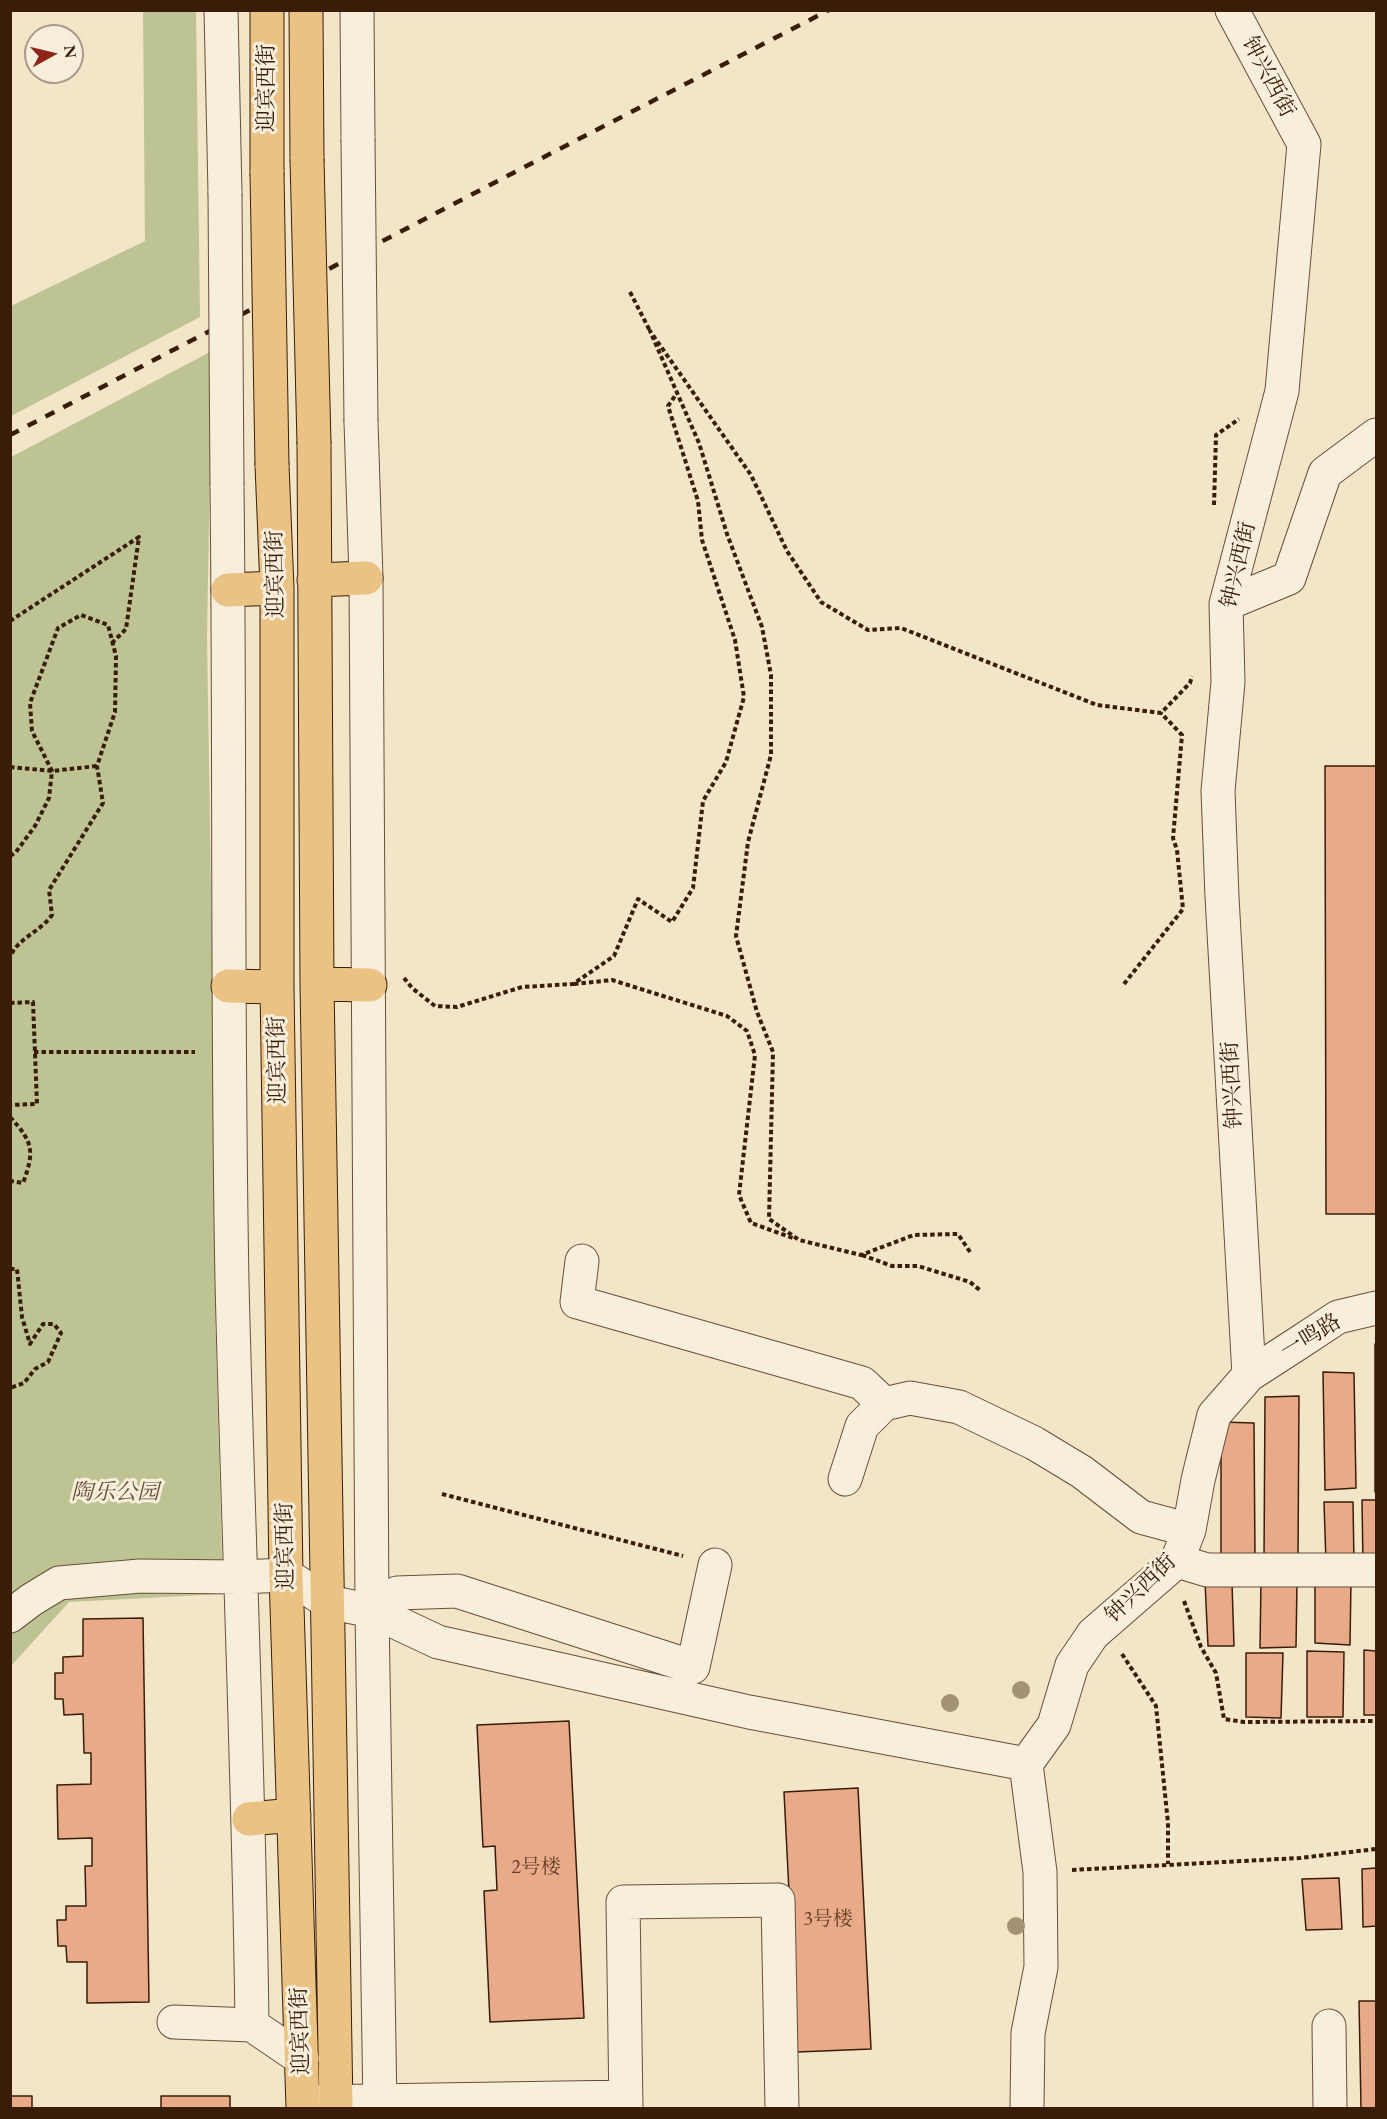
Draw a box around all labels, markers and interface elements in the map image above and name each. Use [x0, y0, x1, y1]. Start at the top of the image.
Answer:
north arrow [24, 24, 84, 84]
street label: 钟兴西街 [1236, 32, 1300, 122]
text: N [59, 44, 82, 60]
street label: 迎宾西街 [254, 44, 280, 132]
street label: 钟兴西街 [1216, 519, 1262, 611]
street label: 迎宾西街 [262, 530, 290, 618]
street label: 迎宾西街 [264, 1016, 292, 1104]
street label: 钟兴西街 [1218, 1040, 1248, 1130]
street label: 一鸣路 [1276, 1309, 1346, 1365]
park label: 陶乐公园 [71, 1480, 159, 1506]
street label: 迎宾西街 [272, 1502, 300, 1590]
street label: 钟兴西街 [1100, 1549, 1182, 1629]
house number: 2号楼 [511, 1856, 561, 1880]
house number: 3号楼 [803, 1908, 853, 1932]
street label: 迎宾西街 [286, 1987, 316, 2075]

